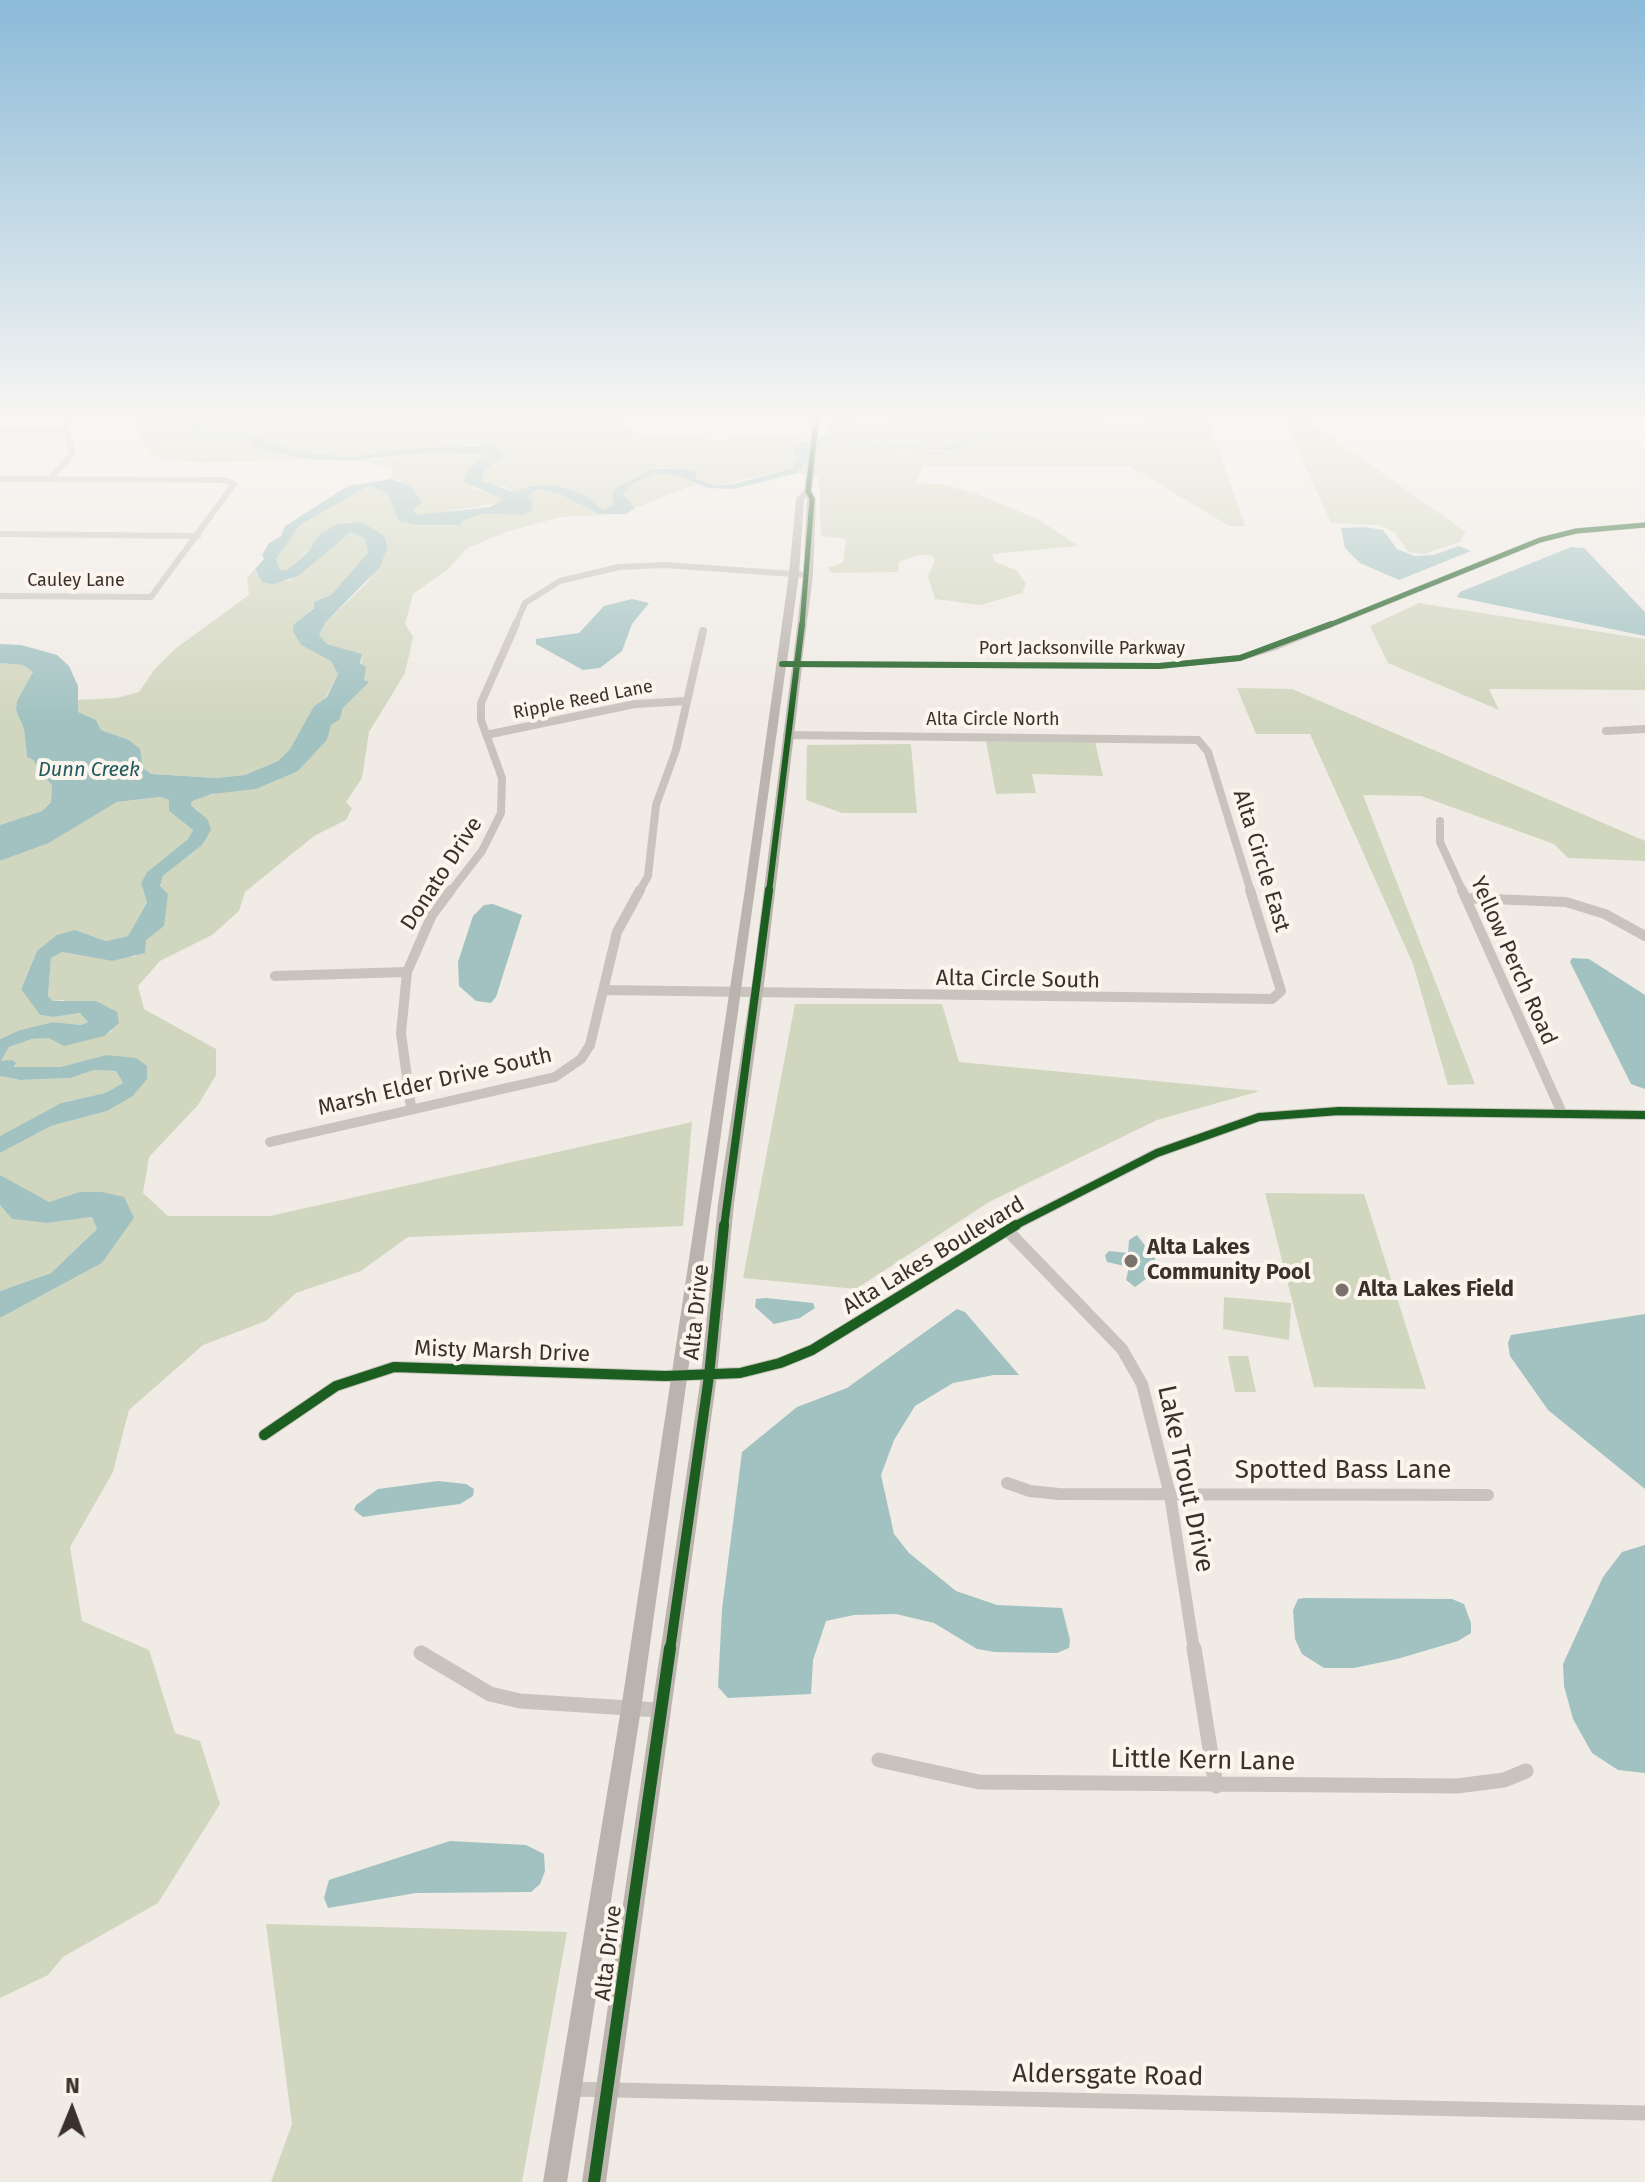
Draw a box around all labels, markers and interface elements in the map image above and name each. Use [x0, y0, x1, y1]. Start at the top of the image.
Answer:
street label: Cauley Lane [27, 570, 125, 592]
street label: Port Jacksonville Parkway [979, 638, 1185, 660]
street label: Ripple Reed Lane [511, 676, 655, 724]
street label: Alta Circle North [926, 709, 1060, 731]
water label: Dunn Creek [38, 758, 140, 782]
street label: Alta Circle East [1227, 787, 1295, 935]
street label: Donato Drive [396, 812, 488, 936]
street label: Yellow Perch Road [1464, 873, 1562, 1049]
street label: Alta Circle South [936, 965, 1100, 995]
street label: Marsh Elder Drive South [315, 1042, 555, 1122]
street label: Alta Lakes Boulevard [838, 1191, 1030, 1321]
place label: Alta Lakes Community Pool [1147, 1235, 1310, 1286]
marker: Alta Lakes Community Pool [1122, 1252, 1140, 1270]
street label: Alta Drive [679, 1263, 715, 1361]
place label: Alta Lakes Field [1358, 1277, 1514, 1303]
marker: Alta Lakes Field [1333, 1281, 1351, 1299]
street label: Misty Marsh Drive [414, 1336, 590, 1368]
street label: Lake Trout Drive [1150, 1383, 1220, 1575]
street label: Spotted Bass Lane [1235, 1455, 1451, 1487]
street label: Little Kern Lane [1110, 1744, 1296, 1778]
street label: Alta Drive [590, 1904, 628, 2002]
street label: Aldersgate Road [1012, 2059, 1204, 2093]
north arrow [32, 2070, 112, 2150]
text: N [65, 2072, 80, 2099]

